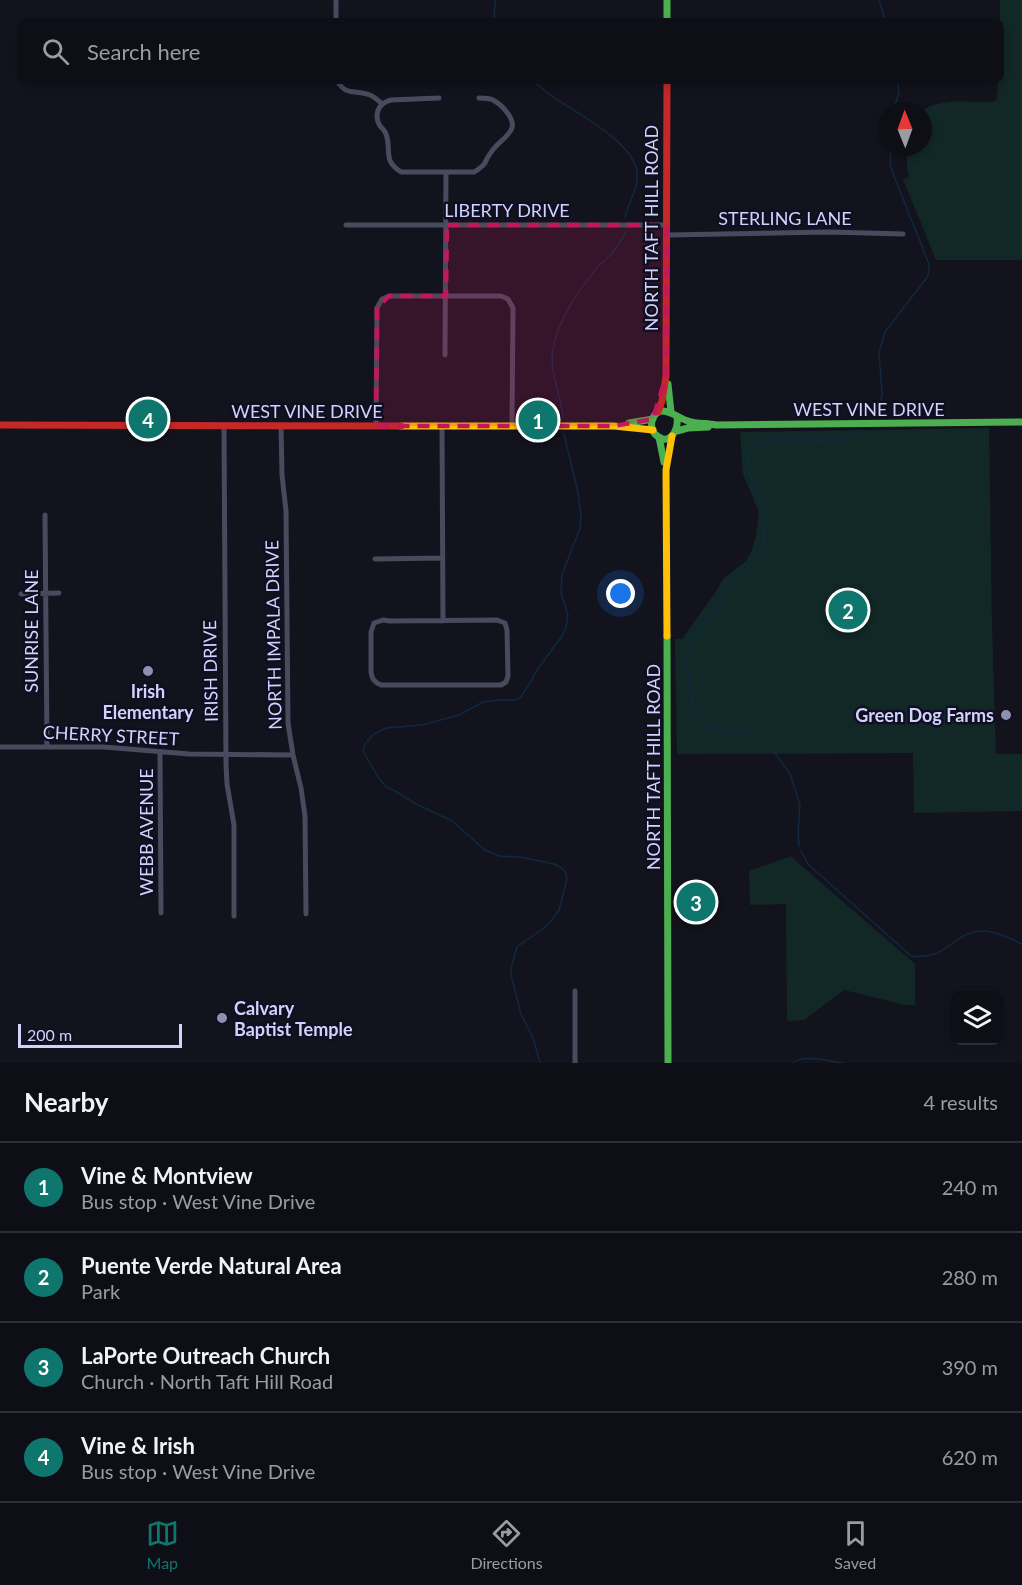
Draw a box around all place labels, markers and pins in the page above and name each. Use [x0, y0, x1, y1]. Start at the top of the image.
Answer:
pin: 4 [128, 396, 168, 442]
pin: 1 [518, 398, 558, 442]
pin: 2 [828, 588, 868, 632]
marker: Irish Elementary [141, 664, 155, 678]
place label: Irish Elementary [102, 680, 194, 723]
place label: Green Dog Farms [855, 704, 994, 726]
marker: Green Dog Farms [999, 708, 1013, 722]
pin: 3 [676, 880, 716, 924]
place label: Calvary Baptist Temple [234, 997, 353, 1040]
marker: Calvary Baptist Temple [215, 1011, 229, 1025]

